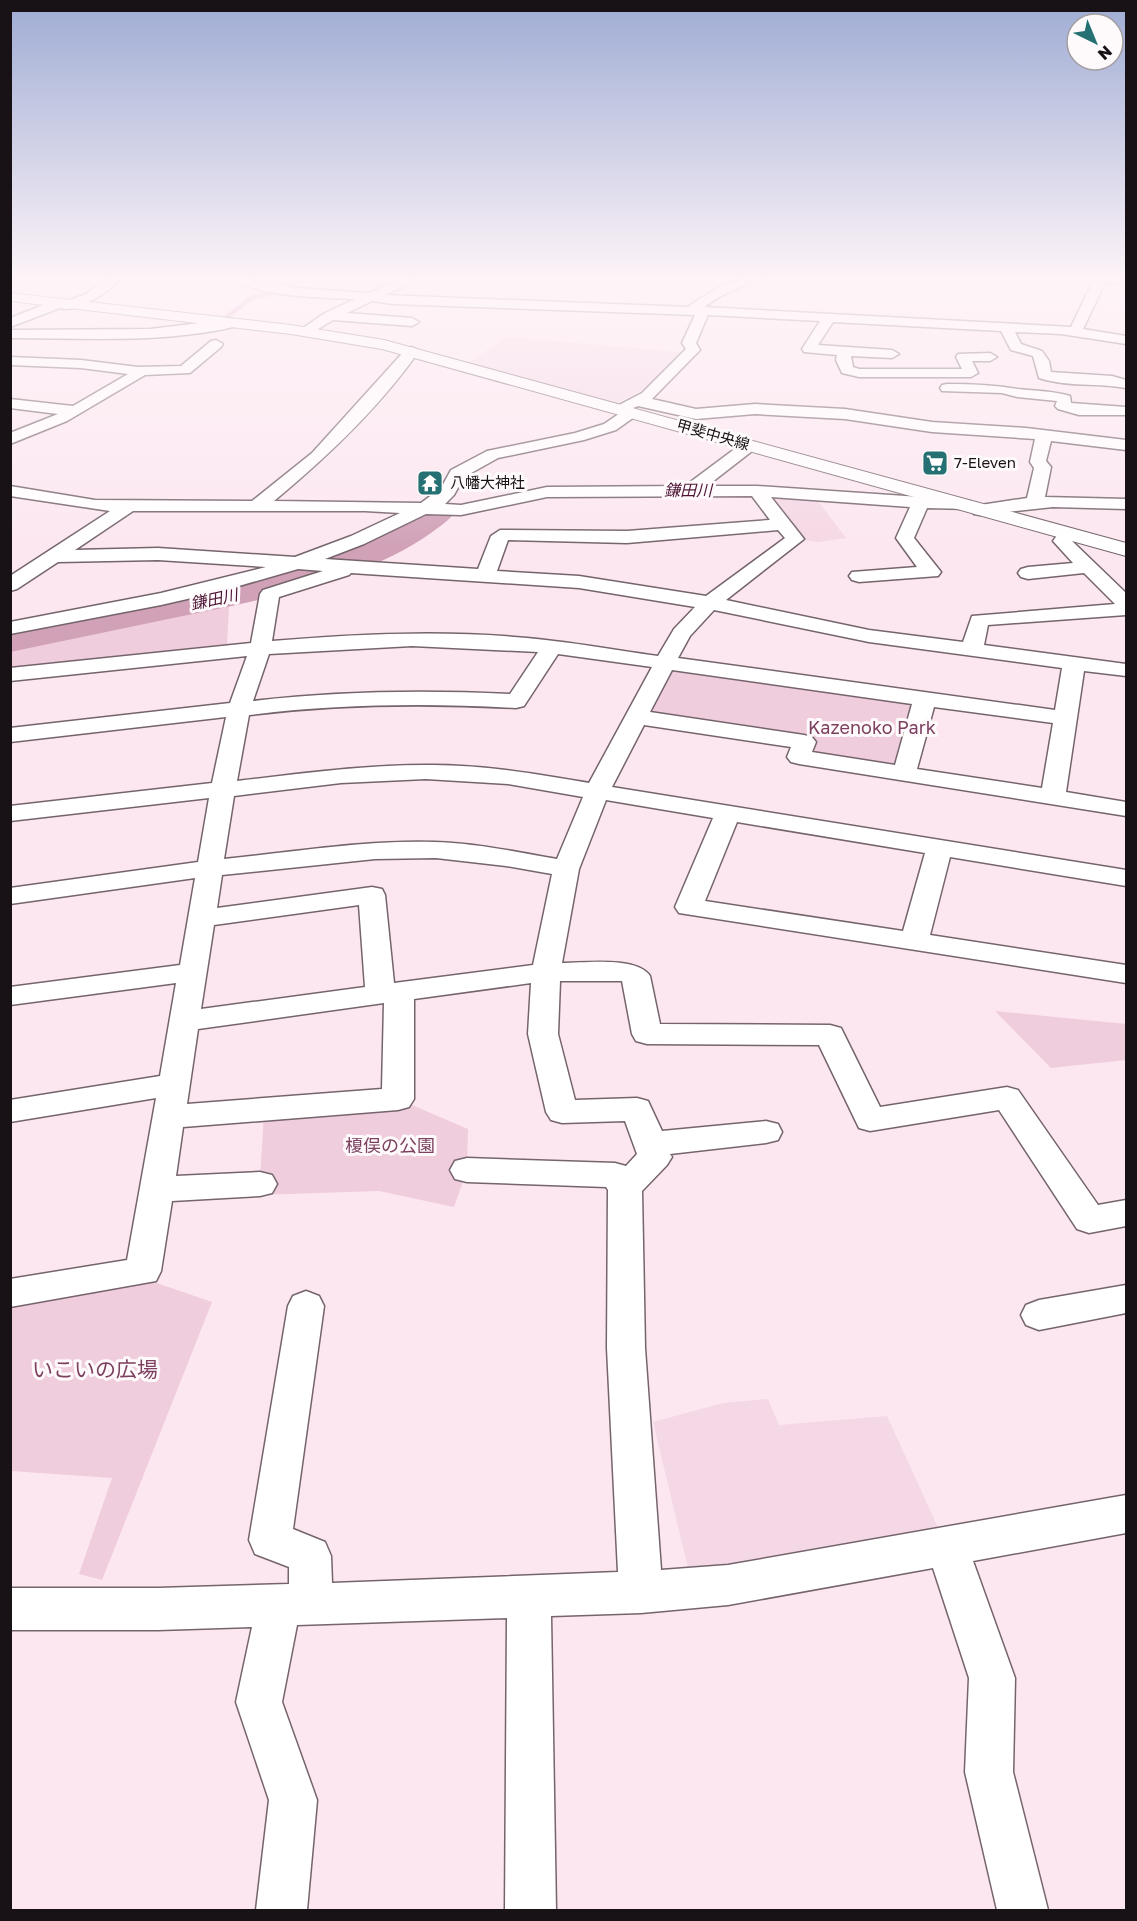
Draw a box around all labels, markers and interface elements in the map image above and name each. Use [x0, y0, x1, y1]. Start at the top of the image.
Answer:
north arrow [1065, 12, 1125, 72]
text: N [1094, 42, 1117, 64]
street label: 甲斐中央線 [675, 415, 752, 453]
supermarket icon: 7-Eleven [920, 448, 950, 478]
place label: 7-Eleven [954, 453, 1016, 471]
temple icon: 八幡大神社 [415, 468, 445, 498]
place label: 八幡大神社 [450, 473, 525, 491]
water label: 鎌田川 [664, 480, 714, 500]
water label: 鎌田川 [188, 584, 242, 614]
park label: Kazenoko Park [808, 716, 936, 738]
park label: 榎俣の公園 [345, 1134, 435, 1156]
park label: いこいの広場 [32, 1356, 158, 1382]

